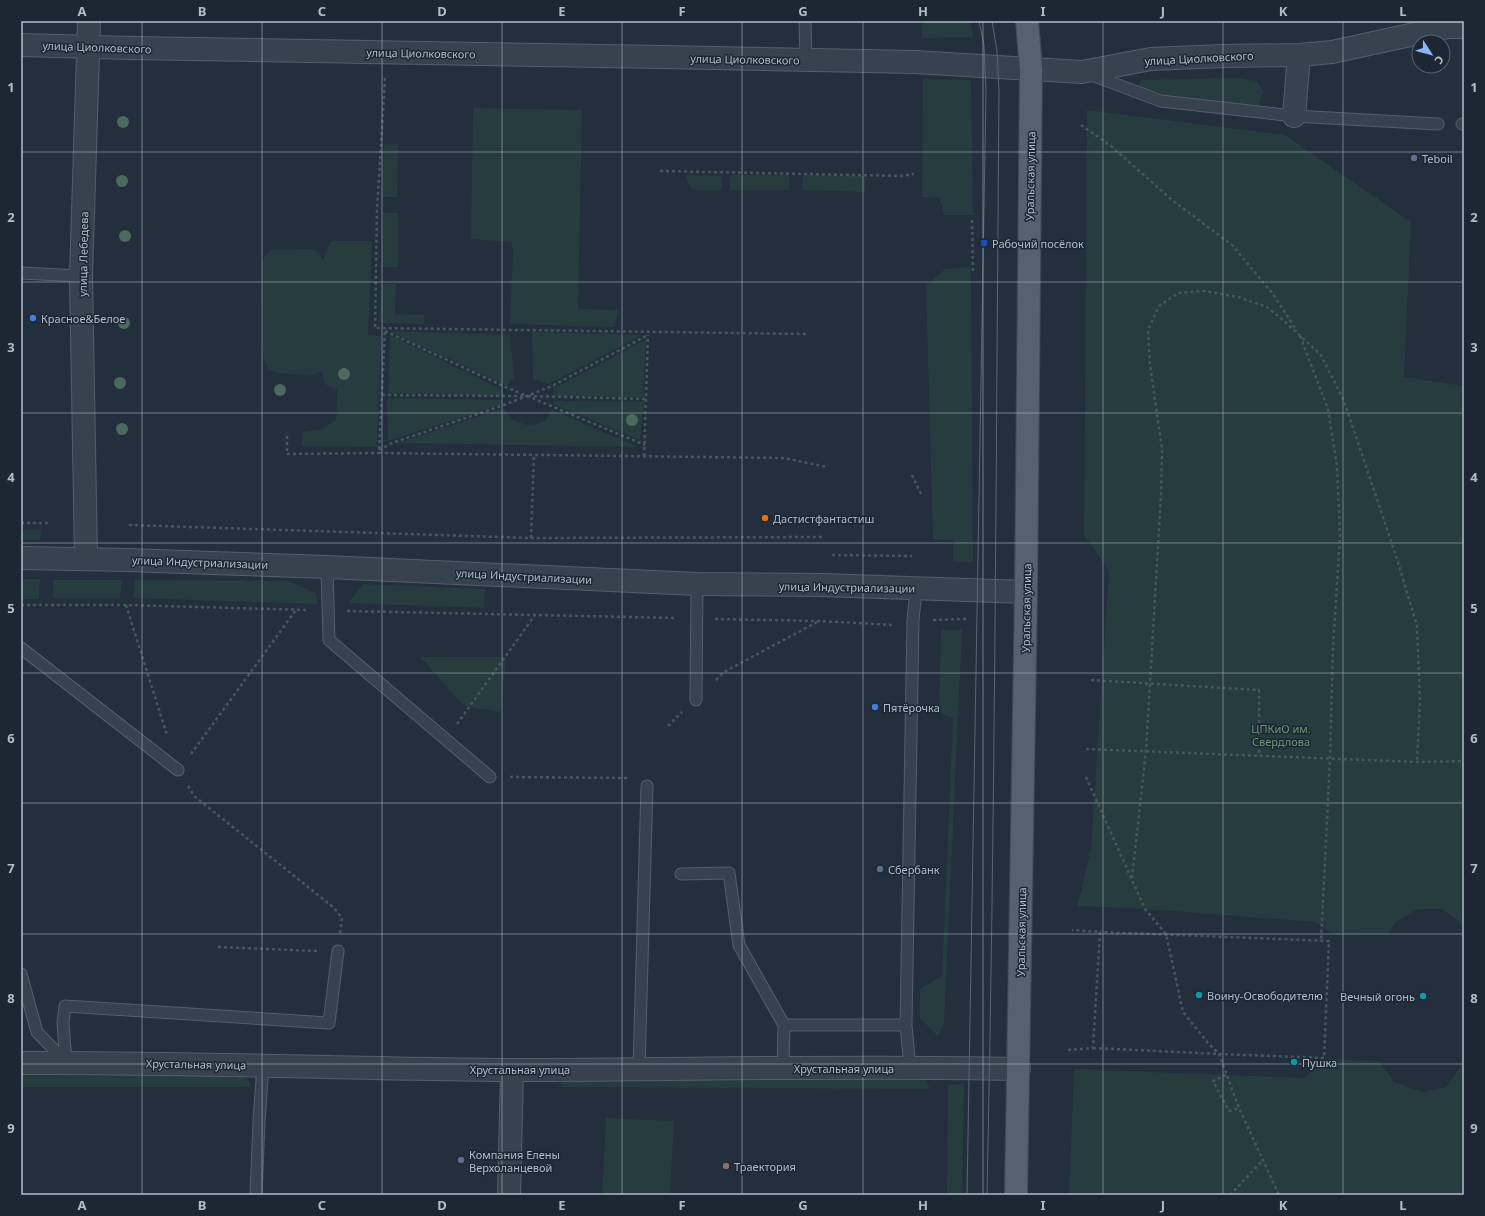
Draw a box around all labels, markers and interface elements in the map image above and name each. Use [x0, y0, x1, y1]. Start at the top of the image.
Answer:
text: A [78, 2, 87, 20]
text: B [198, 2, 206, 20]
text: C [318, 2, 326, 20]
text: D [437, 2, 447, 20]
text: E [558, 2, 566, 20]
text: F [678, 2, 686, 20]
text: G [798, 2, 808, 20]
text: H [918, 2, 928, 20]
text: I [1040, 2, 1046, 20]
text: J [1160, 2, 1165, 20]
text: K [1279, 2, 1288, 20]
text: L [1399, 2, 1407, 20]
north arrow [1411, 34, 1451, 74]
street label: улица Циолковского [42, 38, 152, 56]
street label: улица Циолковского [366, 45, 476, 61]
street label: улица Циолковского [1144, 48, 1254, 68]
street label: улица Циолковского [690, 51, 800, 67]
text: С [1431, 53, 1448, 67]
text: 1 [7, 78, 15, 96]
text: 1 [1470, 78, 1478, 96]
street label: Уральская улица [1022, 131, 1038, 221]
place label: Teboil [1422, 151, 1453, 166]
marker: Teboil [1409, 153, 1419, 163]
text: 2 [7, 208, 15, 226]
text: 2 [1470, 208, 1478, 226]
street label: улица Лебедева [75, 211, 91, 297]
place label: Рабочий посёлок [992, 236, 1084, 251]
marker: Рабочий посёлок [979, 238, 989, 248]
place label: Красное&Белое [41, 311, 125, 326]
marker: Красное&Белое [28, 313, 38, 323]
text: 3 [7, 338, 15, 356]
text: 3 [1470, 338, 1478, 356]
text: 4 [7, 468, 15, 486]
text: 4 [1470, 468, 1478, 486]
place label: Дастистфантастиш [773, 511, 874, 526]
marker: Дастистфантастиш [760, 513, 770, 523]
street label: улица Индустриализации [132, 552, 268, 572]
street label: Уральская улица [1018, 563, 1034, 653]
street label: улица Индустриализации [455, 565, 593, 587]
street label: улица Индустриализации [779, 578, 915, 596]
text: 5 [7, 599, 15, 617]
text: 5 [1470, 599, 1478, 617]
place label: Пятёрочка [883, 700, 940, 715]
marker: Пятёрочка [870, 702, 880, 712]
park label: ЦПКиО им. Свердлова [1251, 721, 1311, 749]
text: 6 [7, 729, 15, 747]
text: 6 [1470, 729, 1478, 747]
text: 7 [7, 859, 15, 877]
text: 7 [1470, 859, 1478, 877]
place label: Сбербанк [888, 862, 940, 877]
marker: Сбербанк [875, 864, 885, 874]
street label: Уральская улица [1013, 887, 1029, 977]
place label: Воину-Освободителю [1207, 988, 1323, 1003]
text: 8 [7, 989, 15, 1007]
place label: Вечный огонь [1340, 989, 1415, 1004]
text: 8 [1470, 989, 1478, 1007]
marker: Воину-Освободителю [1194, 990, 1204, 1000]
marker: Вечный огонь [1418, 991, 1428, 1001]
place label: Пушка [1302, 1055, 1337, 1070]
street label: Хрустальная улица [146, 1056, 246, 1072]
marker: Пушка [1289, 1057, 1299, 1067]
street label: Хрустальная улица [794, 1061, 894, 1076]
street label: Хрустальная улица [470, 1062, 570, 1077]
text: 9 [7, 1119, 15, 1137]
text: 9 [1470, 1119, 1478, 1137]
place label: Компания Елены Верхоланцевой [469, 1147, 560, 1175]
marker: Компания Елены Верхоланцевой [456, 1155, 466, 1165]
place label: Траектория [734, 1159, 796, 1174]
marker: Траектория [721, 1161, 731, 1171]
text: A [78, 1196, 87, 1214]
text: B [198, 1196, 206, 1214]
text: C [318, 1196, 326, 1214]
text: D [437, 1196, 447, 1214]
text: E [558, 1196, 566, 1214]
text: F [678, 1196, 686, 1214]
text: G [798, 1196, 808, 1214]
text: H [918, 1196, 928, 1214]
text: I [1040, 1196, 1046, 1214]
text: J [1160, 1196, 1165, 1214]
text: K [1279, 1196, 1288, 1214]
text: L [1399, 1196, 1407, 1214]

